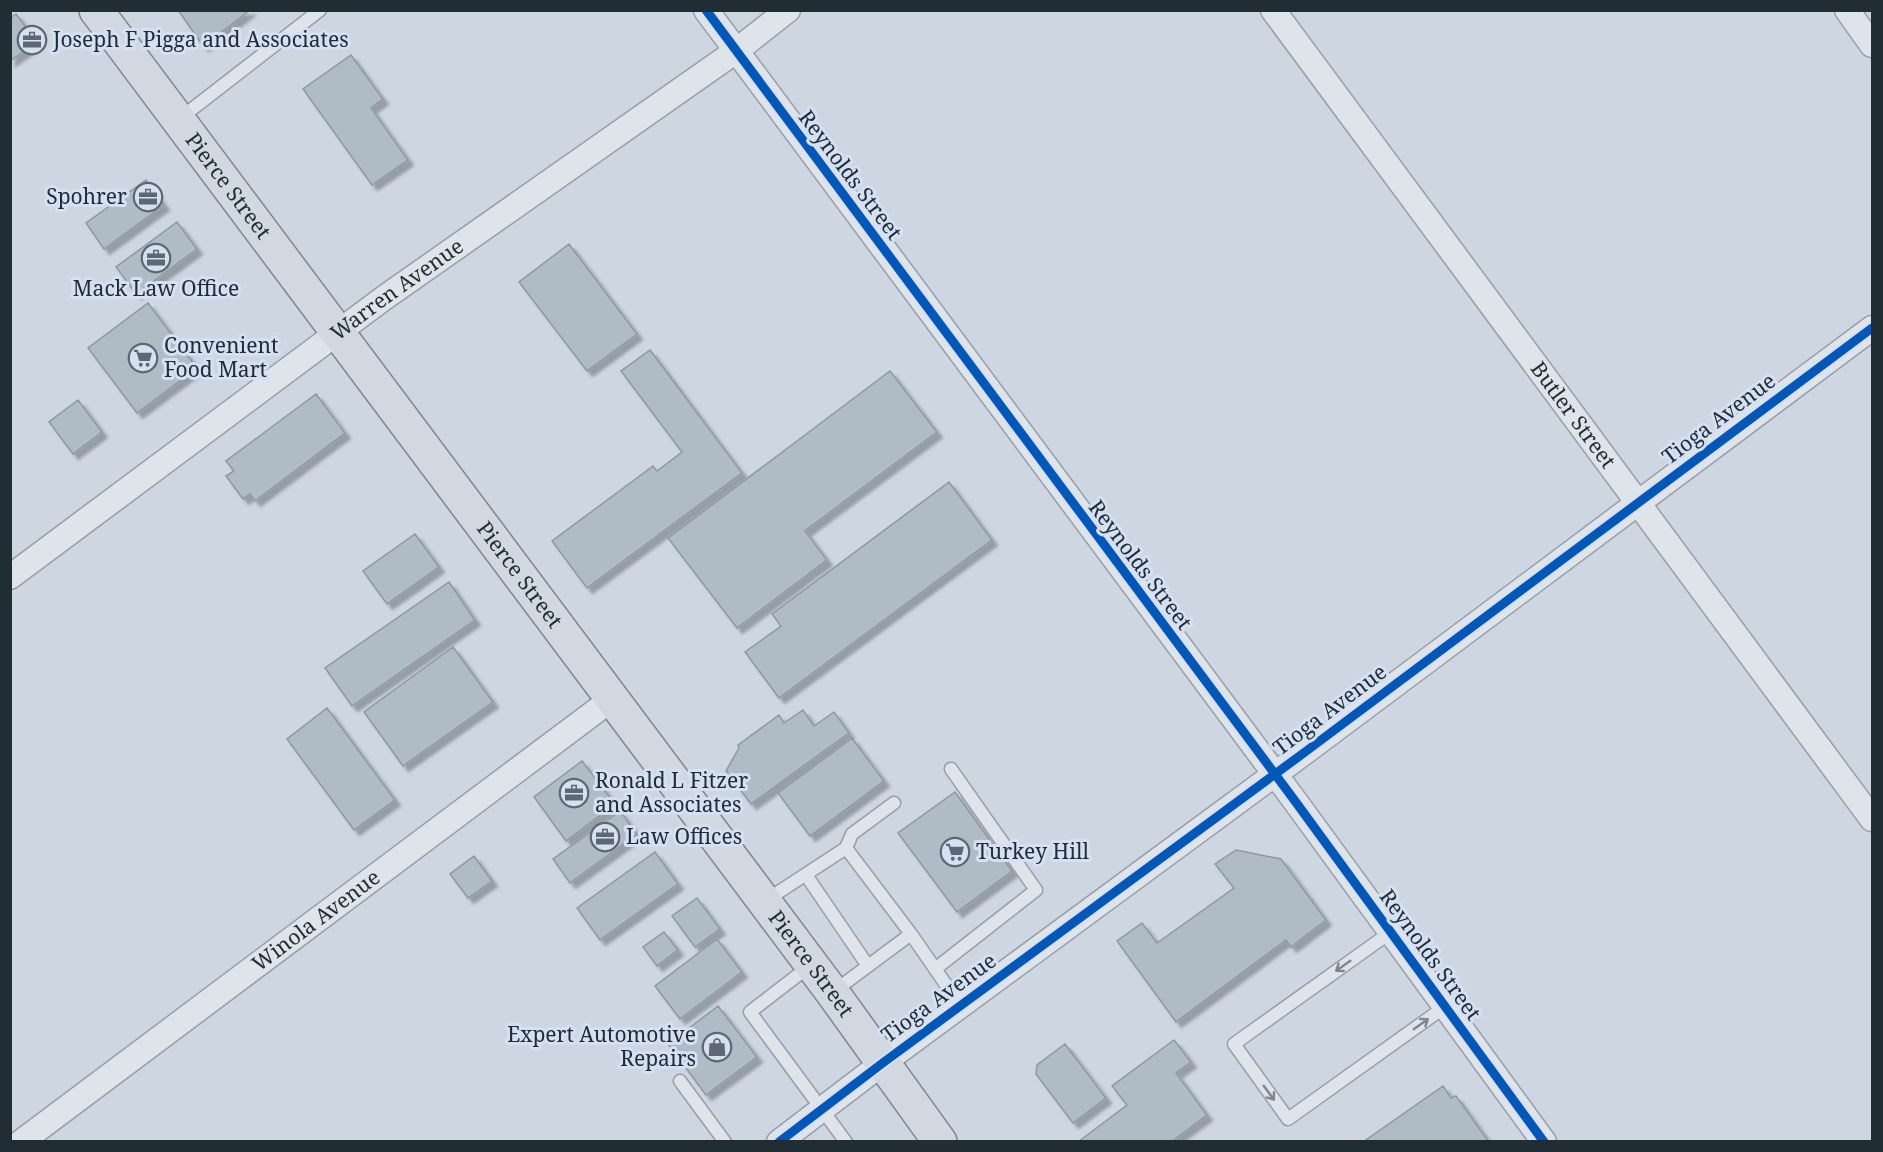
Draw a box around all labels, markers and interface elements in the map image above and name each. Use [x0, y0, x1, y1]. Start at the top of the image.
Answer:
office icon: Joseph F Pigga and Associates [16, 24, 48, 56]
place label: Joseph F Pigga and Associates [52, 25, 349, 53]
street label: Reynolds Street [793, 104, 909, 245]
street label: Pierce Street [180, 127, 278, 244]
office icon: Spohrer [132, 181, 164, 213]
place label: Spohrer [46, 182, 127, 210]
street label: Warren Avenue [324, 232, 469, 346]
office icon: Mack Law Office [140, 242, 172, 274]
place label: Mack Law Office [73, 274, 239, 302]
place label: Convenient Food Mart [164, 331, 278, 383]
supermarket icon: Convenient Food Mart [127, 342, 159, 374]
street label: Butler Street [1525, 355, 1623, 474]
street label: Tioga Avenue [1656, 366, 1781, 470]
street label: Reynolds Street [1083, 494, 1199, 635]
street label: Pierce Street [471, 515, 569, 633]
street label: Tioga Avenue [1267, 657, 1392, 761]
place label: Ronald L Fitzer and Associates [595, 766, 748, 818]
office icon: Ronald L Fitzer and Associates [558, 777, 590, 809]
office icon: Law Offices [589, 821, 621, 853]
place label: Law Offices [626, 822, 742, 850]
supermarket icon: Turkey Hill [939, 836, 971, 868]
place label: Turkey Hill [976, 837, 1089, 865]
street label: Winola Avenue [246, 863, 385, 977]
street label: Reynolds Street [1374, 883, 1488, 1026]
street label: Pierce Street [763, 904, 861, 1022]
street label: Tioga Avenue [875, 946, 1001, 1048]
one-way arrow [1336, 960, 1352, 972]
one-way arrow [1412, 1018, 1428, 1030]
place label: Expert Automotive Repairs [507, 1020, 696, 1072]
shop icon: Expert Automotive Repairs [701, 1031, 733, 1063]
one-way arrow [1263, 1085, 1275, 1101]

